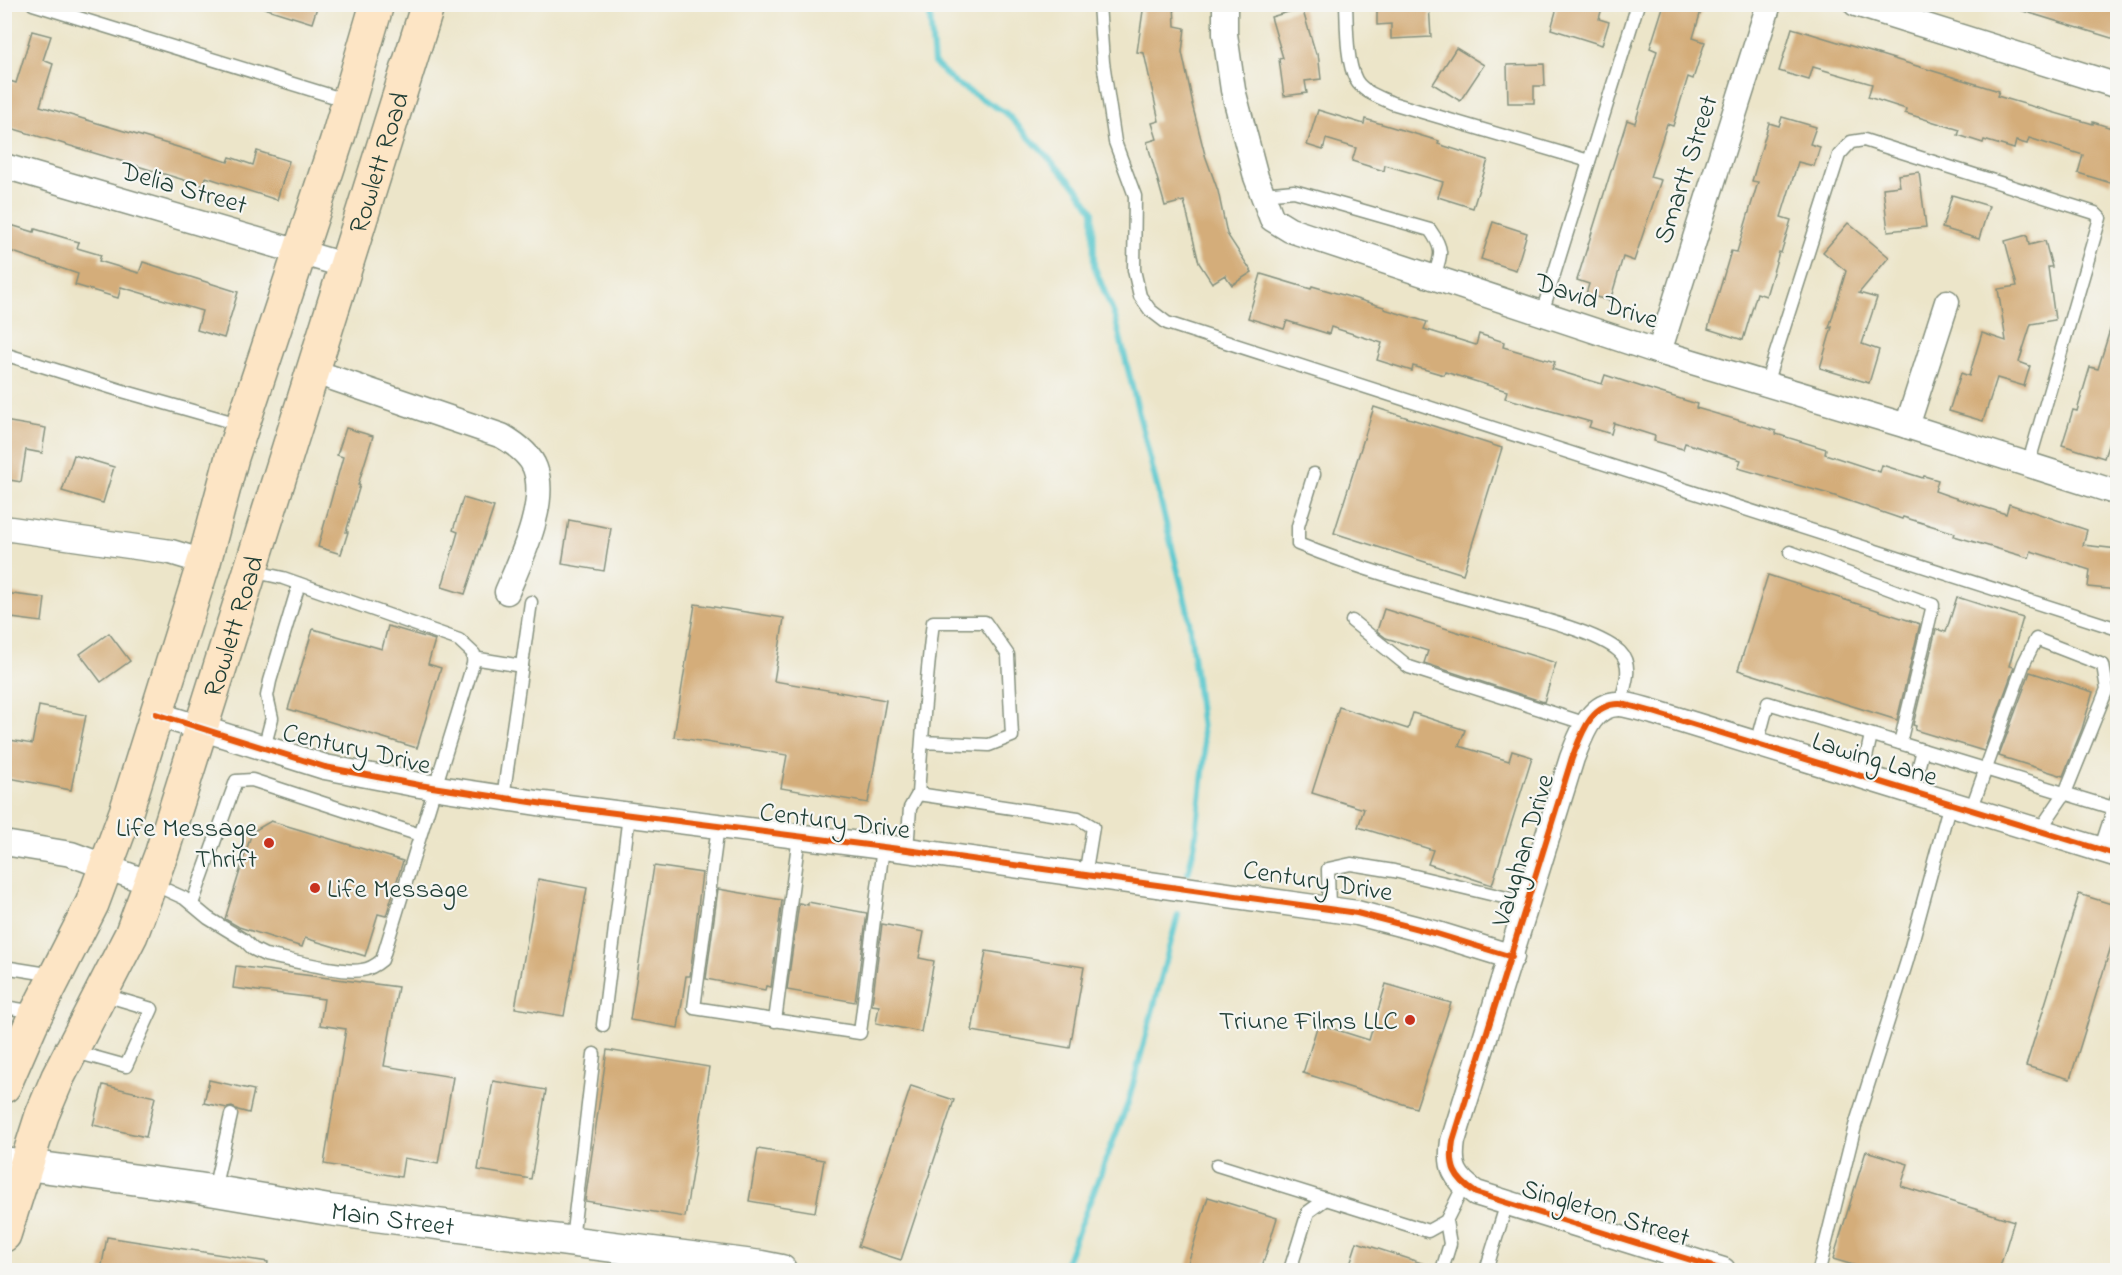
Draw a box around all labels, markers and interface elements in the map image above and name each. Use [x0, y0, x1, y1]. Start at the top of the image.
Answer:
street label: Rowlett Road [340, 88, 421, 239]
street label: Smartt Street [1645, 90, 1730, 249]
street label: Delia Street [114, 152, 251, 226]
street label: David Drive [1528, 264, 1664, 341]
street label: Rowlett Road [195, 551, 276, 703]
street label: Century Drive [278, 714, 435, 787]
street label: Lawing Lane [1807, 723, 1943, 798]
street label: Vaughan Drive [1482, 769, 1566, 933]
street label: Century Drive [757, 794, 913, 851]
place label: Life Message Thrift [116, 810, 258, 880]
marker: Life Message Thrift [262, 836, 276, 850]
street label: Century Drive [1240, 851, 1396, 914]
place label: Life Message [327, 871, 469, 910]
marker: Life Message [308, 881, 322, 895]
place label: Triune Films LLC [1219, 1003, 1398, 1042]
marker: Triune Films LLC [1403, 1013, 1417, 1027]
street label: Singleton Street [1516, 1170, 1694, 1259]
street label: Main Street [329, 1193, 457, 1248]

